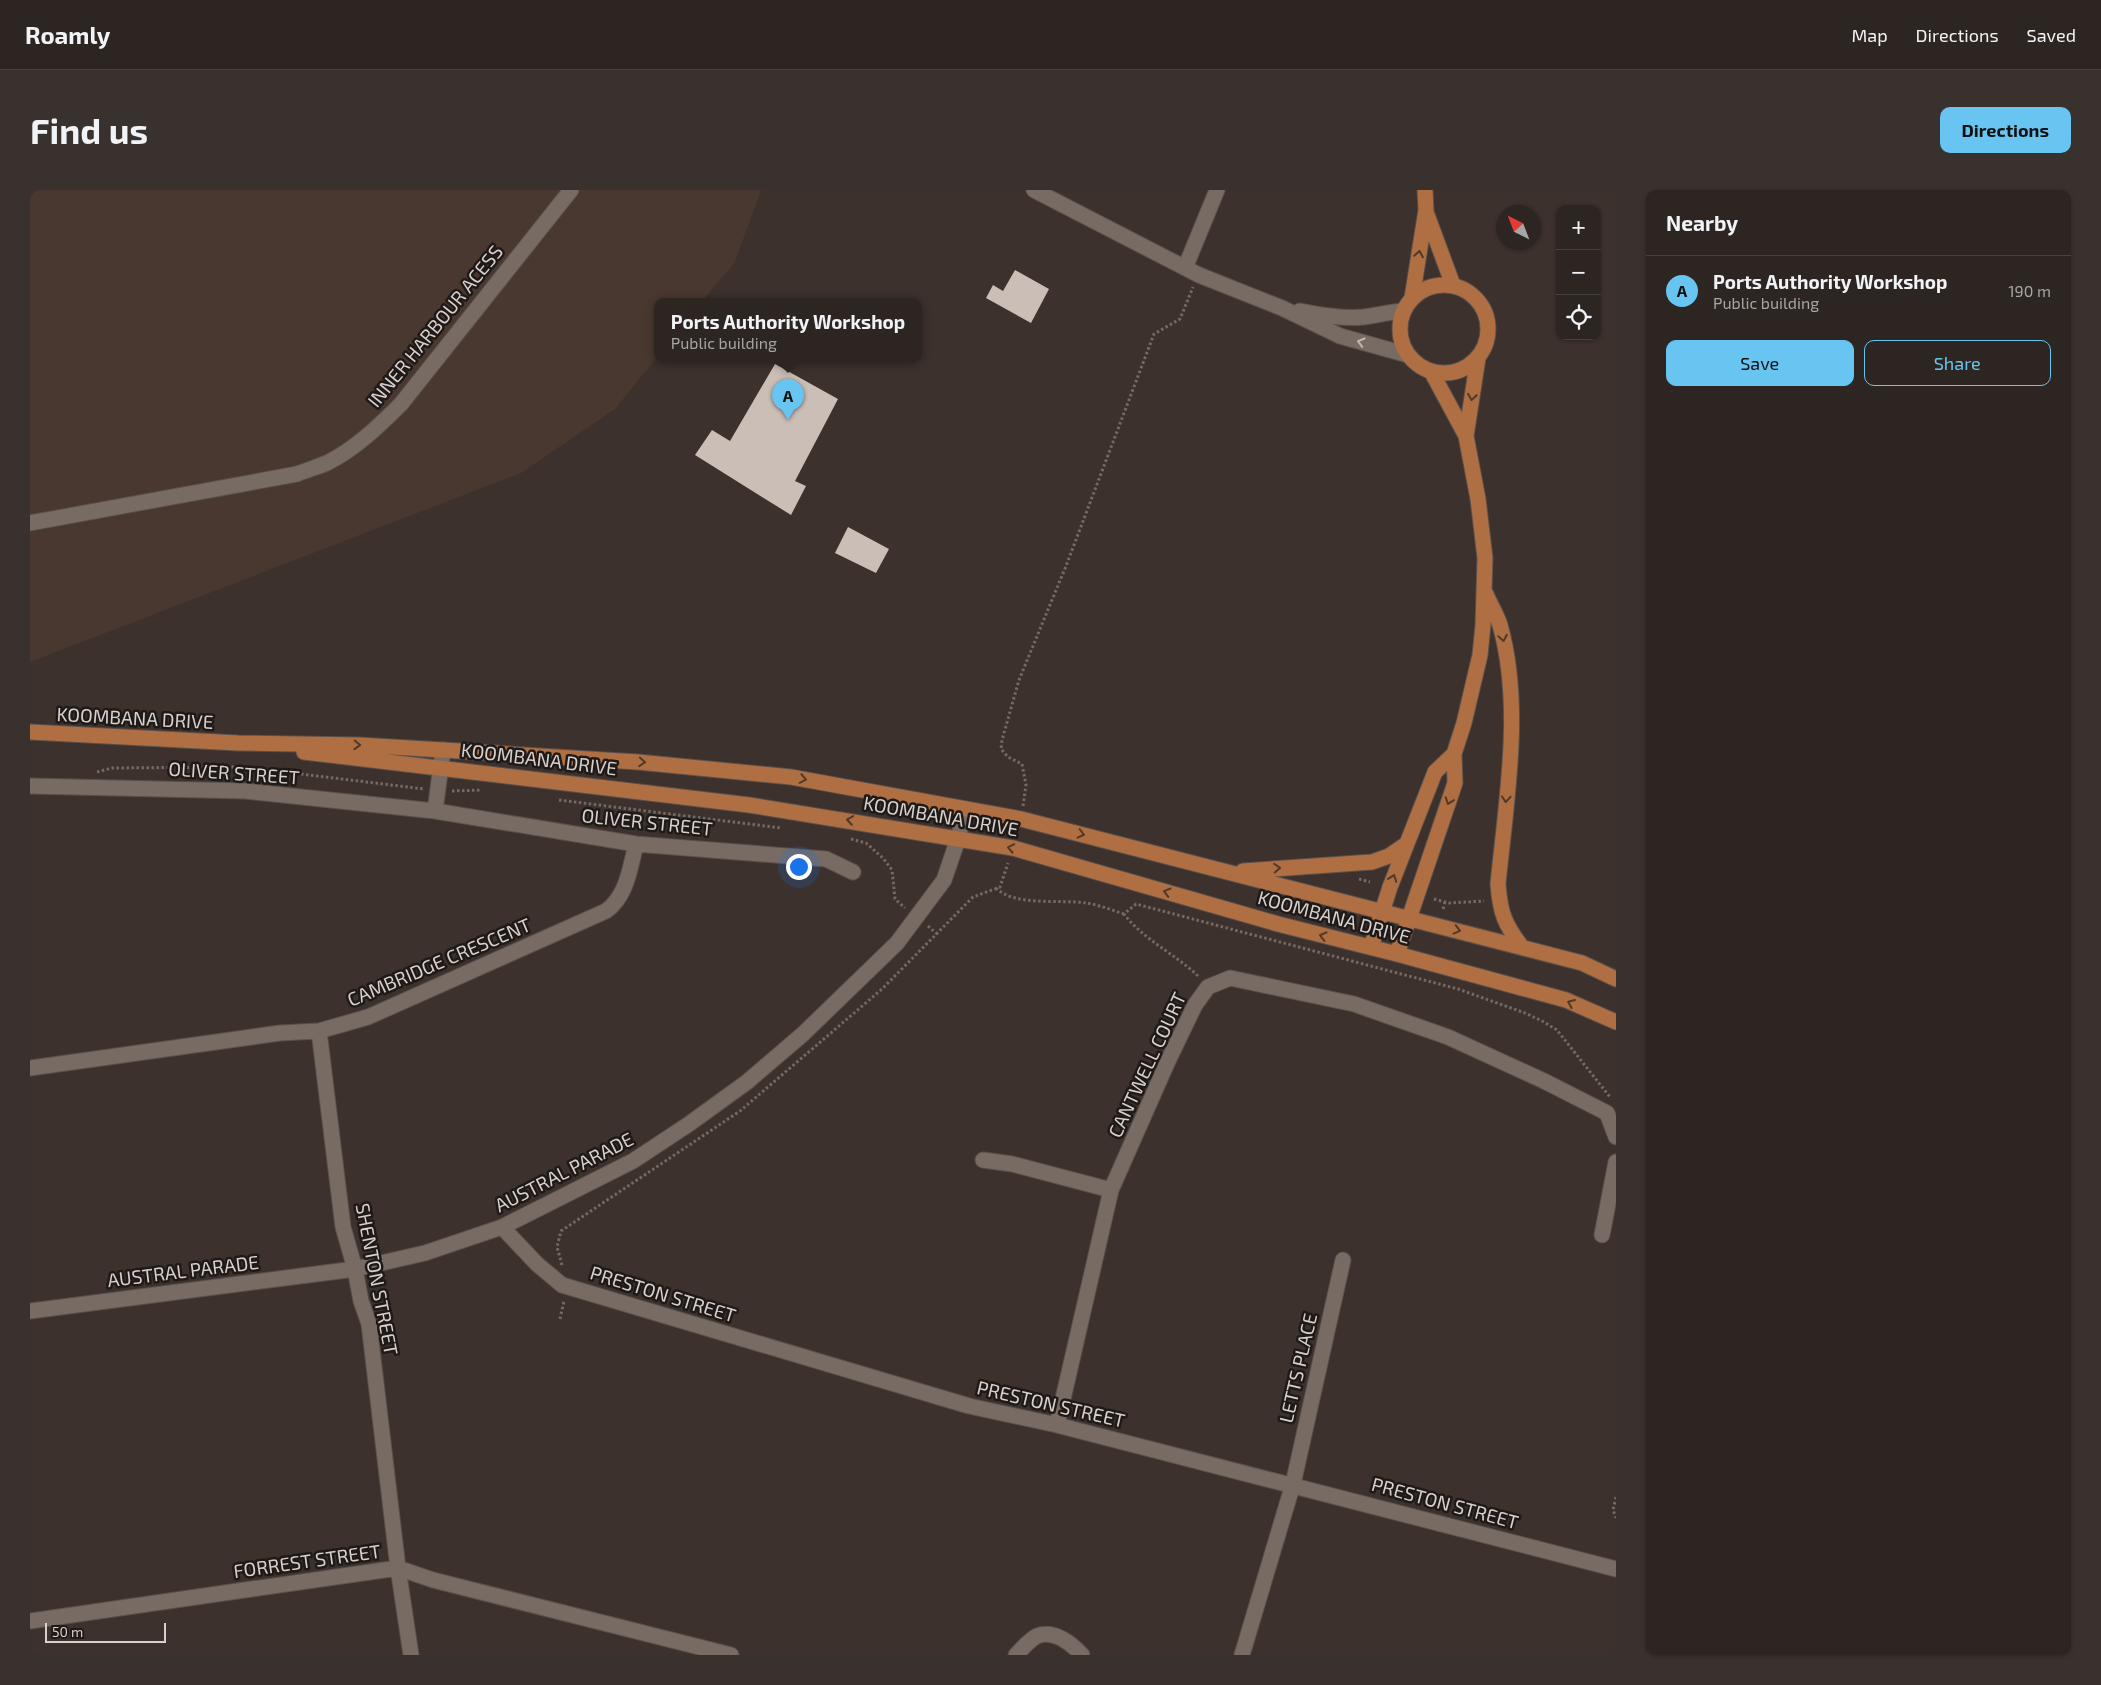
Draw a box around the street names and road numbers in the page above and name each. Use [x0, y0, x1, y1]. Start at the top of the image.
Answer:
street label: INNER HARBOUR ACESS [362, 240, 507, 411]
street label: KOOMBANA DRIVE [56, 702, 214, 733]
street label: KOOMBANA DRIVE [460, 738, 618, 779]
street label: OLIVER STREET [168, 756, 300, 789]
street label: KOOMBANA DRIVE [862, 791, 1020, 840]
street label: OLIVER STREET [581, 803, 714, 840]
street label: KOOMBANA DRIVE [1255, 885, 1413, 948]
street label: CAMBRIDGE CRESCENT [344, 912, 534, 1011]
street label: CANTWELL COURT [1103, 989, 1190, 1141]
street label: AUSTRAL PARADE [491, 1127, 637, 1216]
street label: SHENTON STREET [351, 1201, 403, 1357]
street label: AUSTRAL PARADE [106, 1250, 260, 1291]
street label: PRESTON STREET [588, 1260, 739, 1327]
street label: LETTS PLACE [1274, 1311, 1321, 1425]
street label: PRESTON STREET [975, 1375, 1127, 1432]
street label: PRESTON STREET [1369, 1472, 1521, 1533]
street label: FORREST STREET [232, 1539, 382, 1582]

